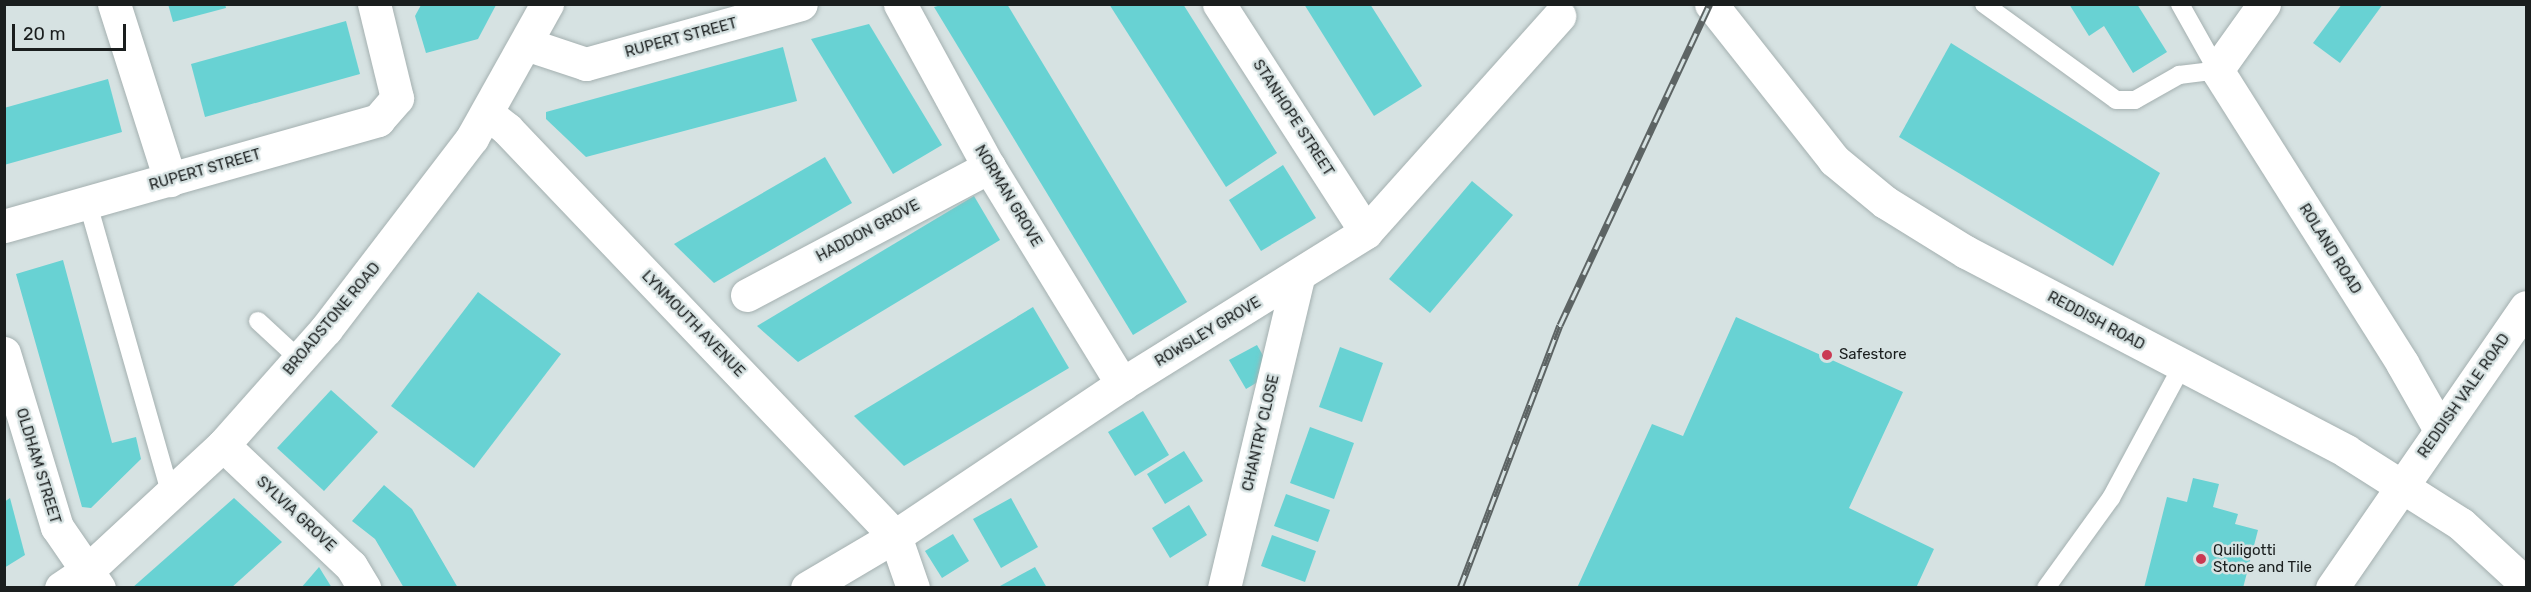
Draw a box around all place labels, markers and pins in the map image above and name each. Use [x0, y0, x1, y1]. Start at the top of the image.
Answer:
place label: Safestore [1839, 346, 1907, 364]
marker: Safestore [1820, 348, 1834, 362]
place label: Quiligotti Stone and Tile [2213, 541, 2312, 576]
marker: Quiligotti Stone and Tile [2194, 552, 2208, 566]

